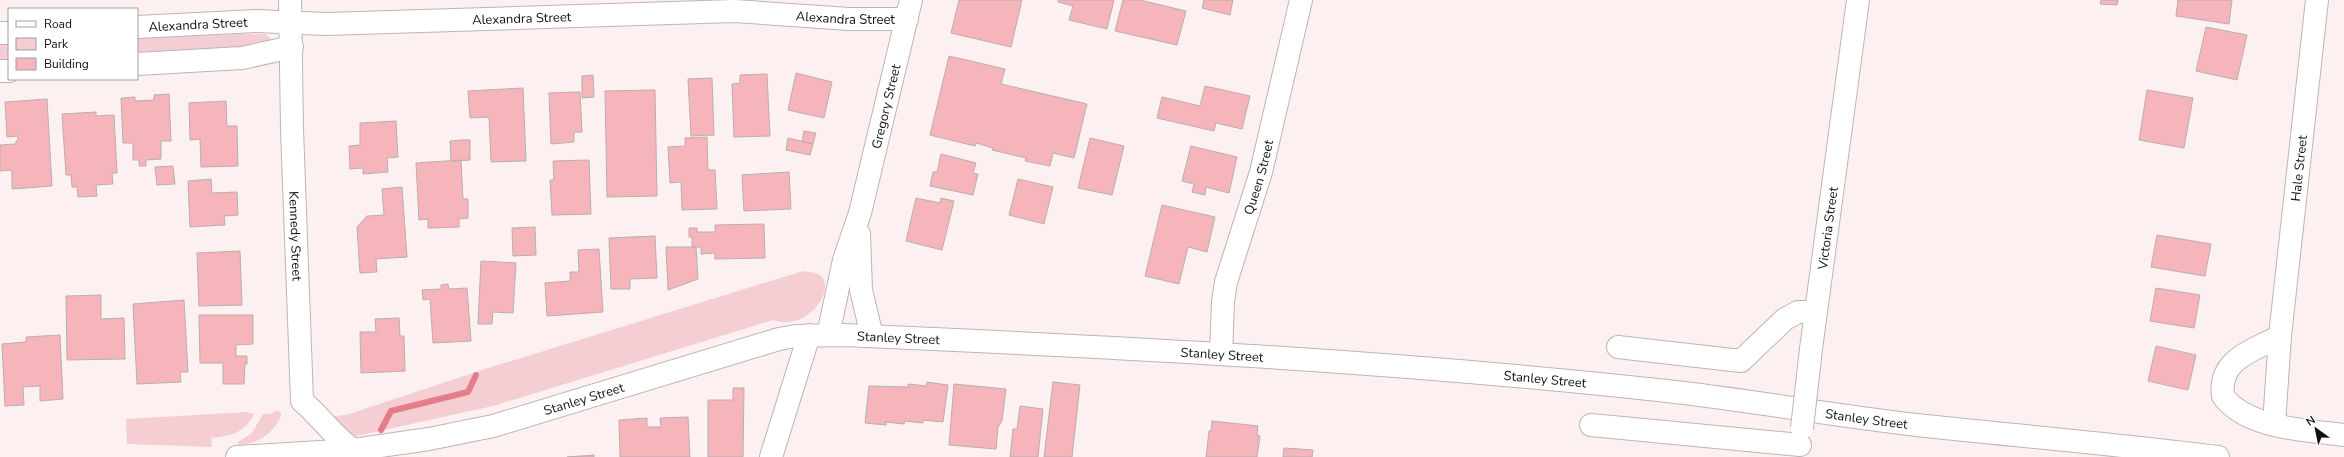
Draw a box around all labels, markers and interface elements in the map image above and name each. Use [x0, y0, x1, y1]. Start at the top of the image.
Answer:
street label: Alexandra Street [795, 7, 895, 29]
legend [8, 8, 138, 80]
street label: Alexandra Street [472, 8, 572, 29]
street label: Alexandra Street [148, 13, 248, 36]
text: Road [44, 16, 72, 32]
text: Park [44, 36, 69, 52]
text: Building [44, 56, 89, 72]
street label: Gregory Street [868, 62, 905, 151]
street label: Hale Street [2287, 134, 2312, 202]
street label: Queen Street [1240, 138, 1278, 217]
street label: Victoria Street [1814, 185, 1843, 272]
street label: Kennedy Street [284, 191, 306, 282]
street label: Stanley Street [857, 328, 941, 349]
street label: Stanley Street [1180, 344, 1264, 367]
street label: Stanley Street [1503, 367, 1588, 393]
street label: Stanley Street [542, 379, 627, 420]
street label: Stanley Street [1824, 405, 1909, 434]
north arrow [2296, 409, 2336, 449]
text: N [2303, 413, 2318, 430]

